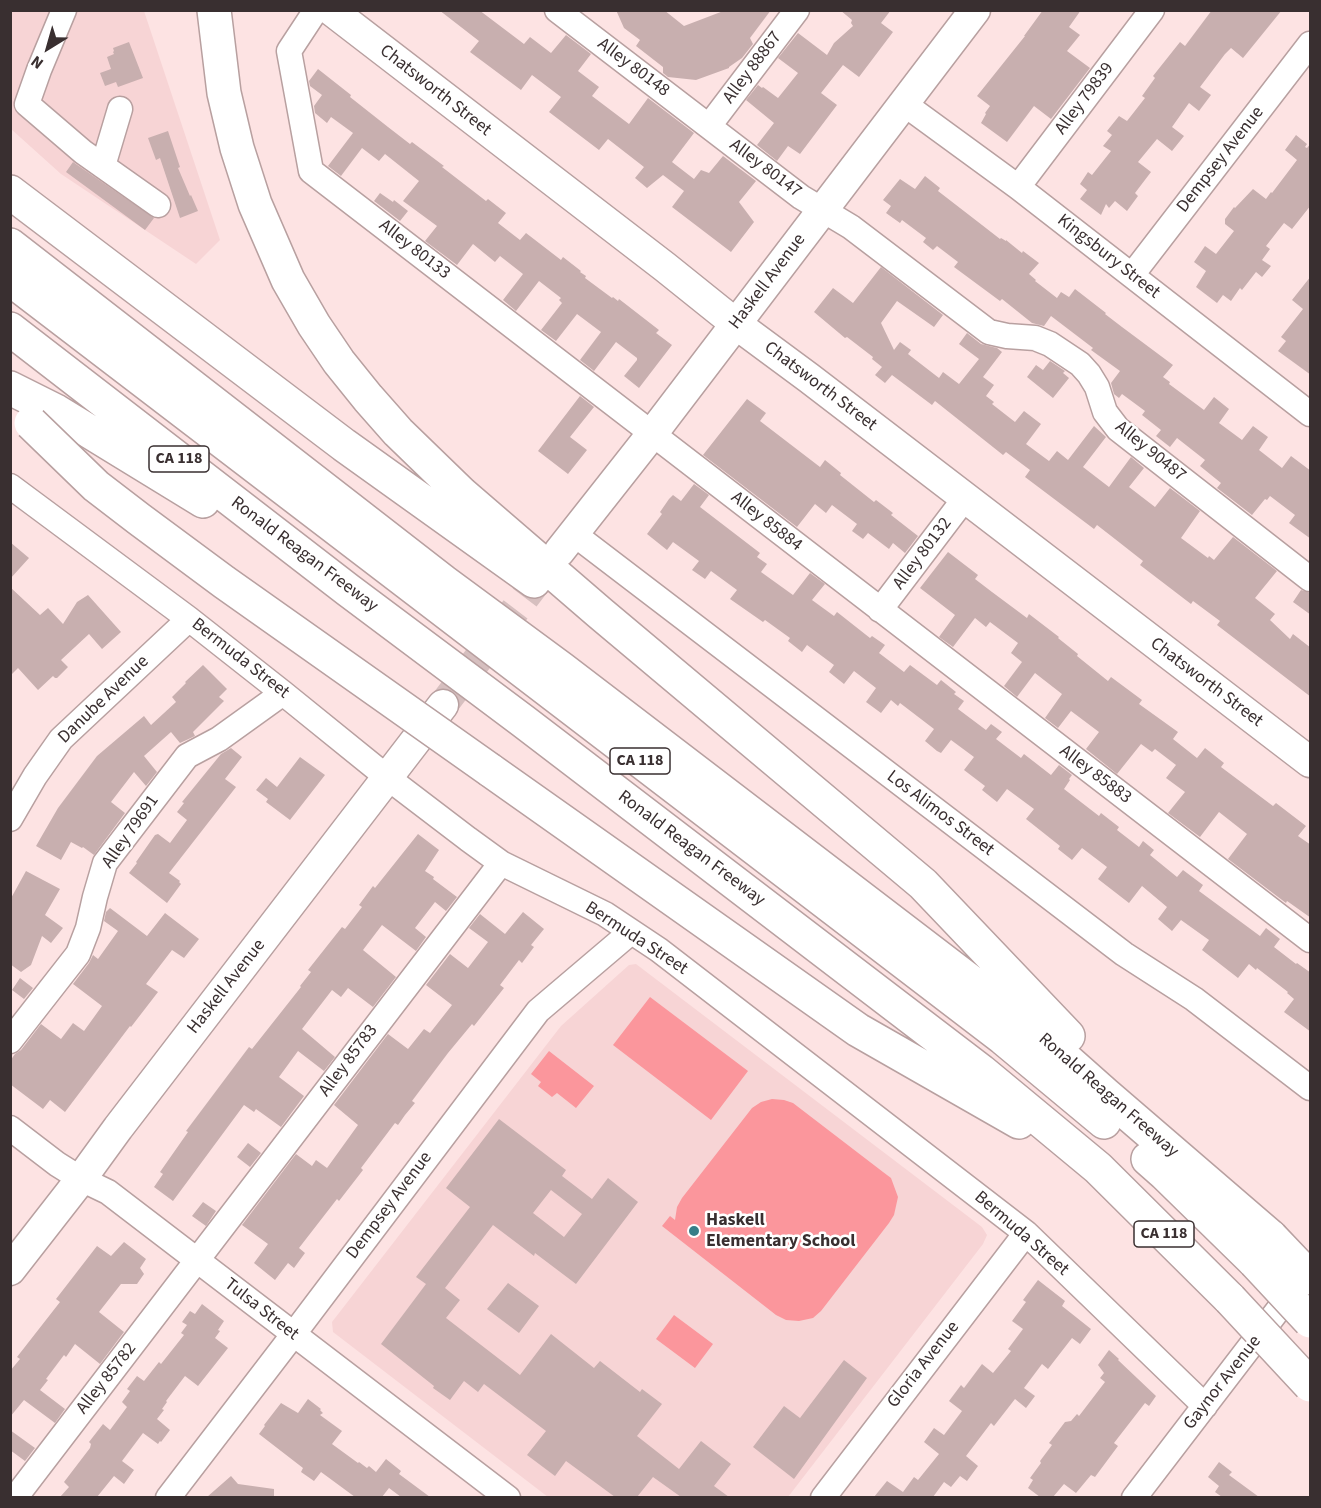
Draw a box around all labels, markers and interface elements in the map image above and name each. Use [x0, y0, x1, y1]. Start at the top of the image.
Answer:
north arrow [18, 18, 78, 78]
street label: Alley 88867 [719, 28, 787, 108]
street label: Alley 80148 [593, 34, 673, 102]
street label: Chatsworth Street [375, 41, 495, 141]
text: N [26, 50, 48, 74]
street label: Alley 79839 [1051, 59, 1119, 139]
street label: Dempsey Avenue [1173, 103, 1269, 217]
street label: Alley 80147 [725, 135, 805, 203]
street label: Kingsbury Street [1052, 210, 1164, 304]
street label: Alley 80133 [374, 215, 454, 285]
street label: Haskell Avenue [725, 230, 811, 334]
street label: Chatsworth Street [759, 338, 881, 436]
street label: Alley 90487 [1110, 417, 1190, 487]
road number: CA 118 [149, 446, 209, 472]
street label: Alley 85884 [726, 487, 806, 557]
street label: Ronald Reagan Freeway [226, 493, 382, 617]
street label: Alley 80132 [889, 514, 957, 594]
street label: Bermuda Street [187, 614, 293, 704]
street label: Chatsworth Street [1145, 634, 1267, 732]
street label: Danube Avenue [54, 651, 154, 749]
street label: Alley 85883 [1055, 741, 1135, 809]
road number: CA 118 [610, 748, 670, 774]
street label: Los Alimos Street [882, 767, 998, 861]
street label: Ronald Reagan Freeway [613, 787, 769, 911]
street label: Alley 79691 [98, 791, 164, 873]
street label: Bermuda Street [581, 898, 691, 980]
street label: Haskell Avenue [183, 935, 271, 1039]
street label: Alley 85783 [315, 1021, 383, 1101]
street label: Ronald Reagan Freeway [1033, 1029, 1183, 1163]
street label: Dempsey Avenue [343, 1148, 437, 1264]
street label: Bermuda Street [969, 1187, 1073, 1281]
place label: Haskell Elementary School [706, 1210, 856, 1252]
road number: CA 118 [1134, 1221, 1194, 1247]
marker: Haskell Elementary School [687, 1224, 701, 1238]
street label: Tulsa Street [219, 1274, 303, 1346]
street label: Gloria Avenue [883, 1317, 965, 1413]
street label: Gaynor Avenue [1180, 1332, 1266, 1434]
street label: Alley 85782 [72, 1339, 142, 1419]

